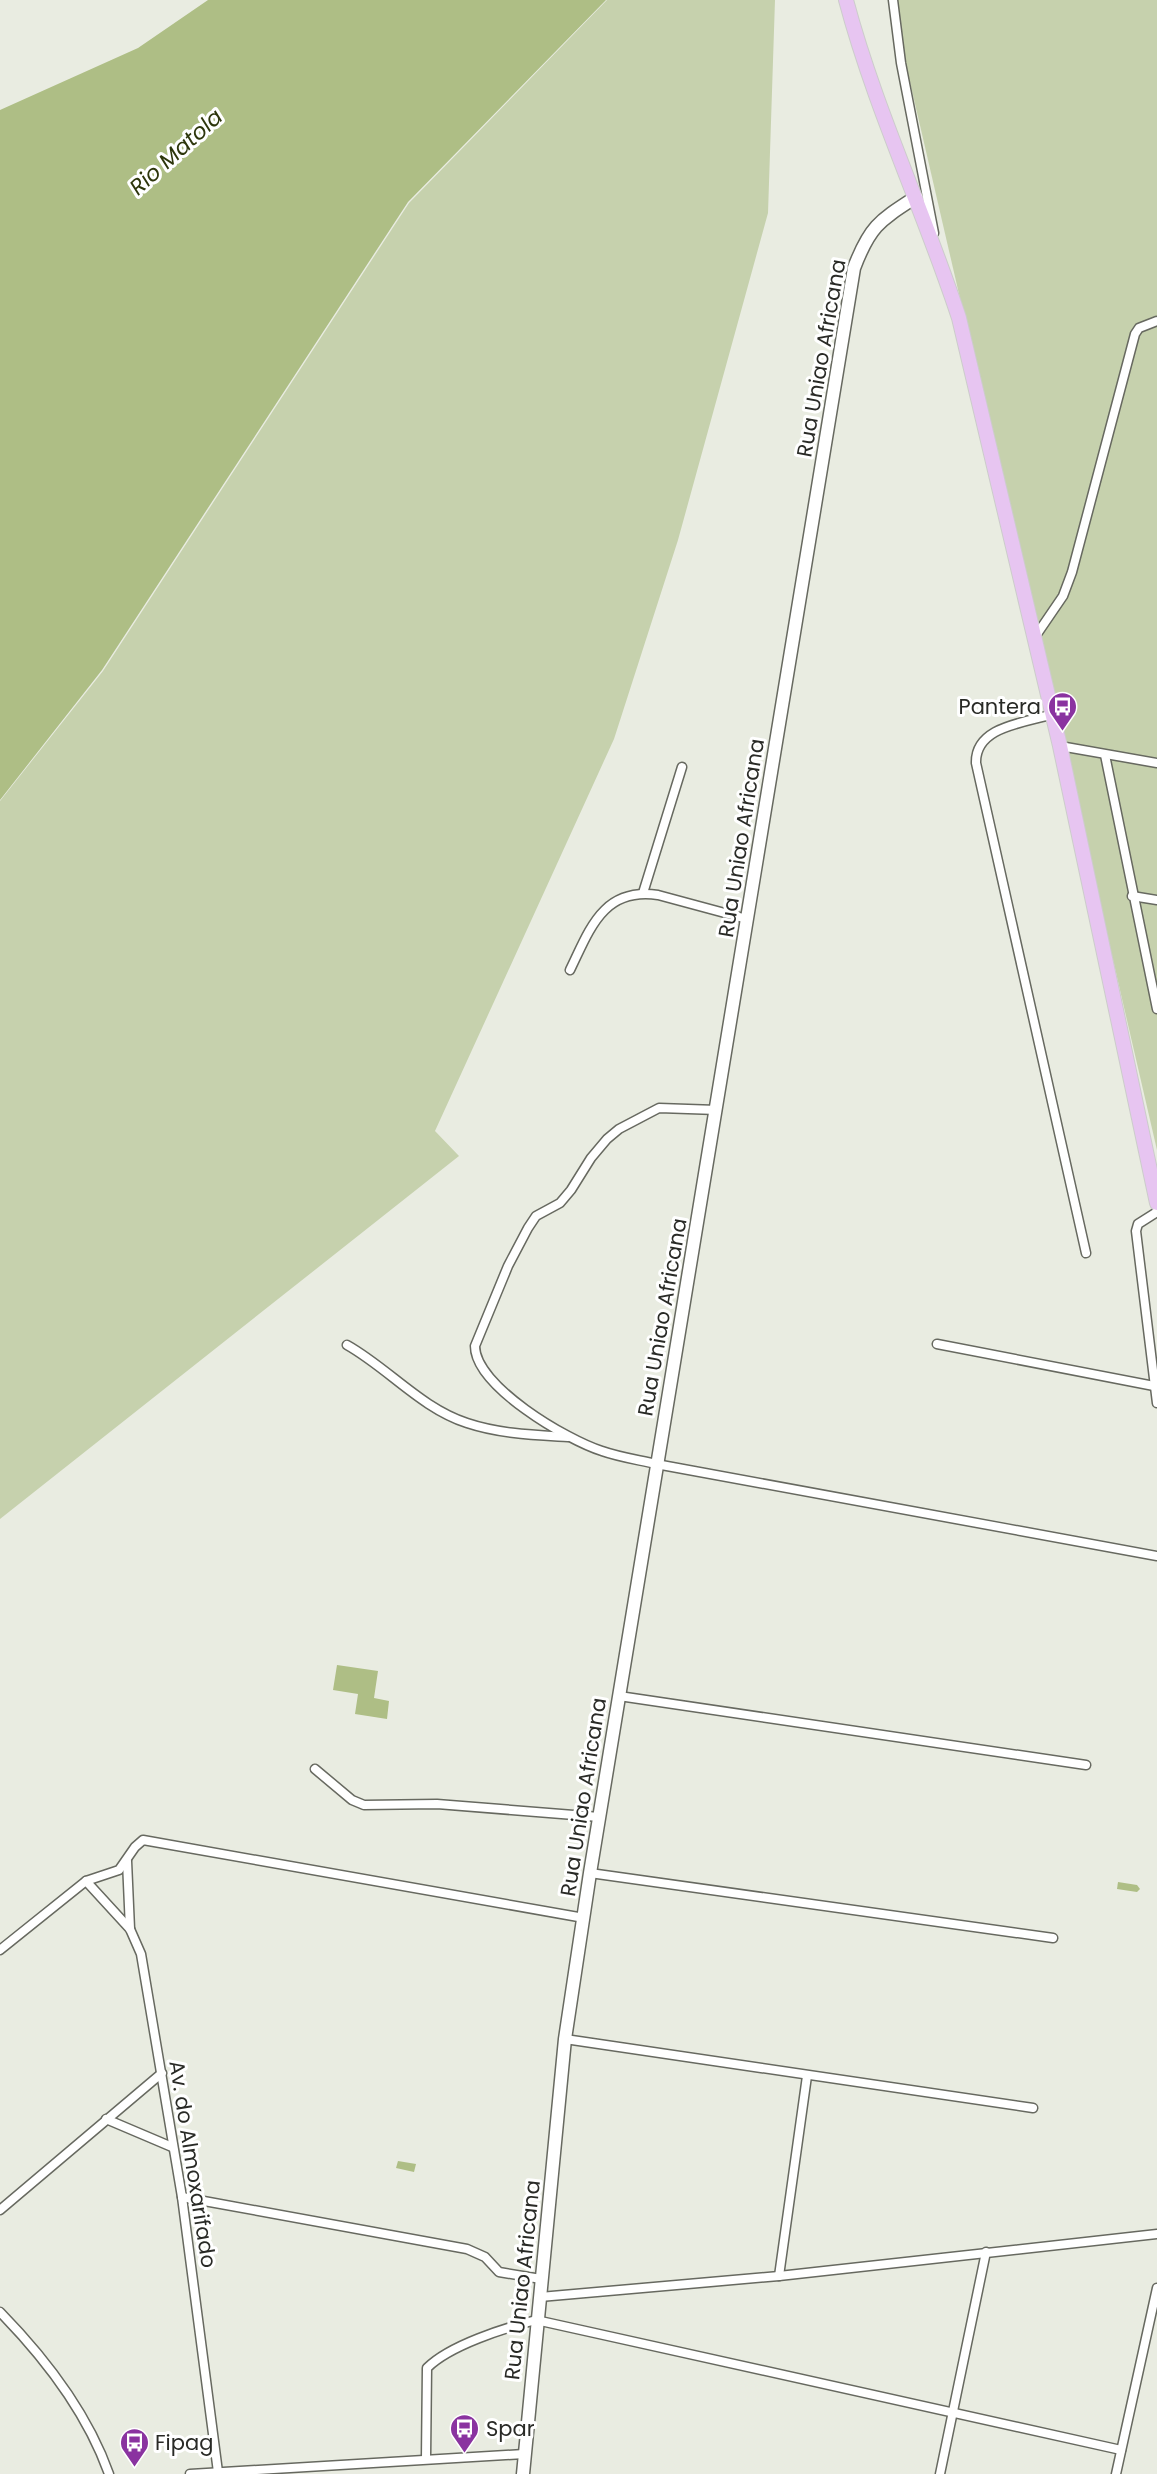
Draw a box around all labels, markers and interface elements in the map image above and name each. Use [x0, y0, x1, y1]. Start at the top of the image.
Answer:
water label: Rio Matola [123, 102, 229, 202]
street label: Rua Uniao Africana [789, 257, 853, 459]
bus stop icon: Pantera [1046, 690, 1078, 732]
place label: Pantera [959, 692, 1041, 721]
street label: Rua Uniao Africana [711, 737, 771, 939]
street label: Rua Uniao Africana [630, 1216, 694, 1418]
street label: Rua Uniao Africana [553, 1696, 613, 1898]
street label: Av. do Almoxarifado [162, 2058, 224, 2270]
street label: Rua Uniao Africana [497, 2179, 547, 2381]
bus stop icon: Spar [449, 2412, 481, 2454]
place label: Spar [486, 2414, 535, 2443]
bus stop icon: Fipag [118, 2426, 150, 2468]
place label: Fipag [155, 2428, 213, 2457]

